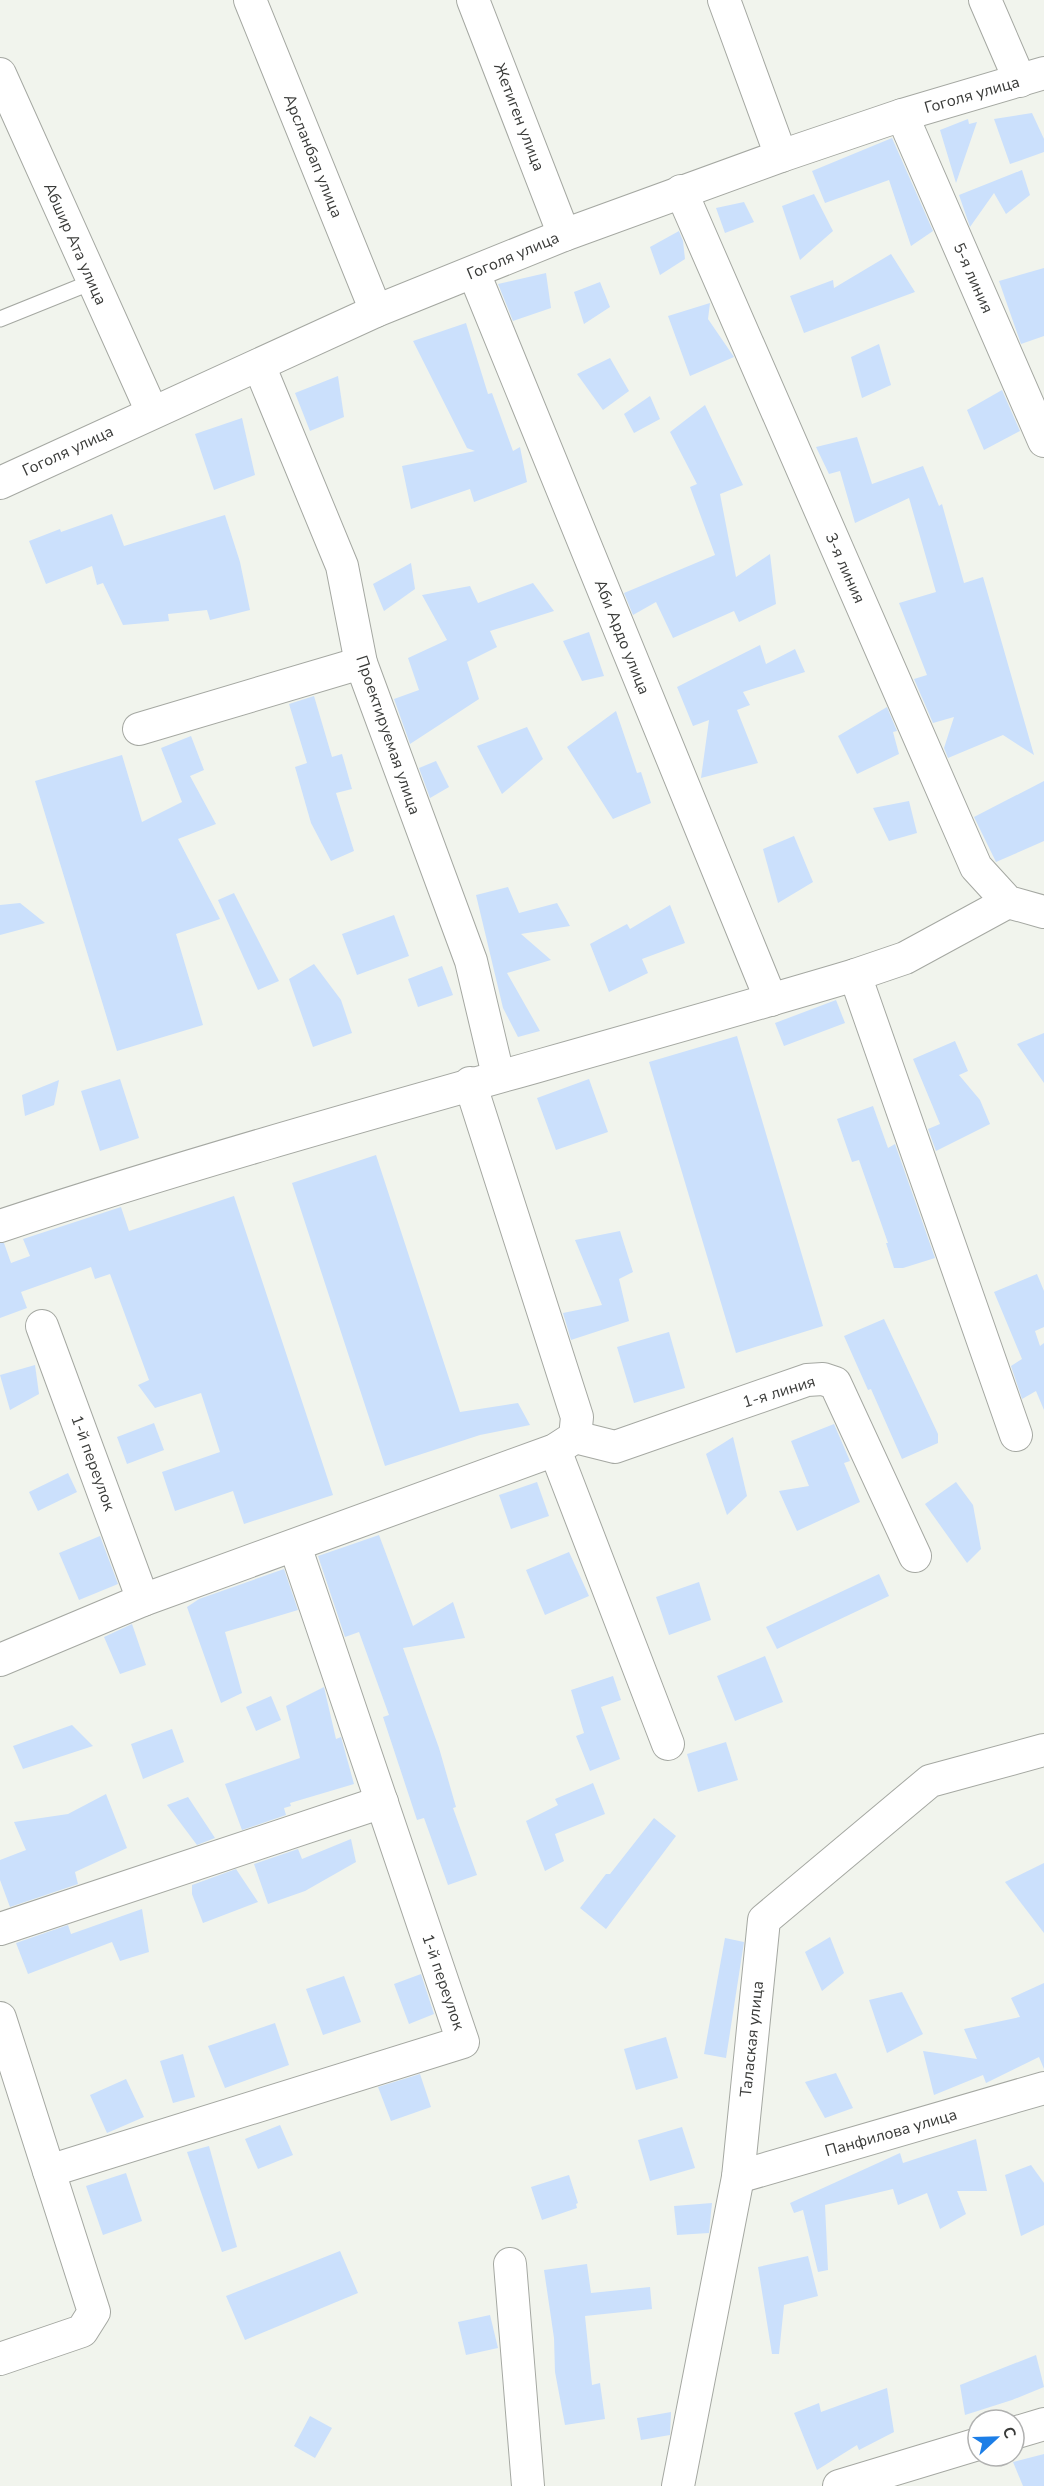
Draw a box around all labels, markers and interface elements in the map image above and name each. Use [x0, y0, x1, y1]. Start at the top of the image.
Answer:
street label: Жетиген улица [488, 60, 550, 174]
street label: Гоголя улица [922, 71, 1022, 119]
street label: Арсланбап улица [278, 91, 348, 221]
street label: Абшир Ата улица [38, 179, 112, 309]
street label: Гоголя улица [463, 227, 563, 285]
street label: 5-я линия [948, 239, 998, 317]
street label: Гоголя улица [19, 420, 117, 482]
street label: 3-я линия [820, 529, 870, 607]
street label: Аби Ардо улица [589, 576, 655, 698]
street label: Проектируемая улица [350, 652, 426, 818]
street label: 1-я линия [740, 1371, 818, 1413]
street label: 1-й переулок [65, 1412, 121, 1515]
street label: 1-й переулок [416, 1931, 470, 2034]
street label: Талаская улица [735, 1980, 769, 2098]
street label: Панфилова улица [822, 2104, 960, 2162]
north arrow [966, 2408, 1026, 2468]
text: С [997, 2424, 1021, 2442]

